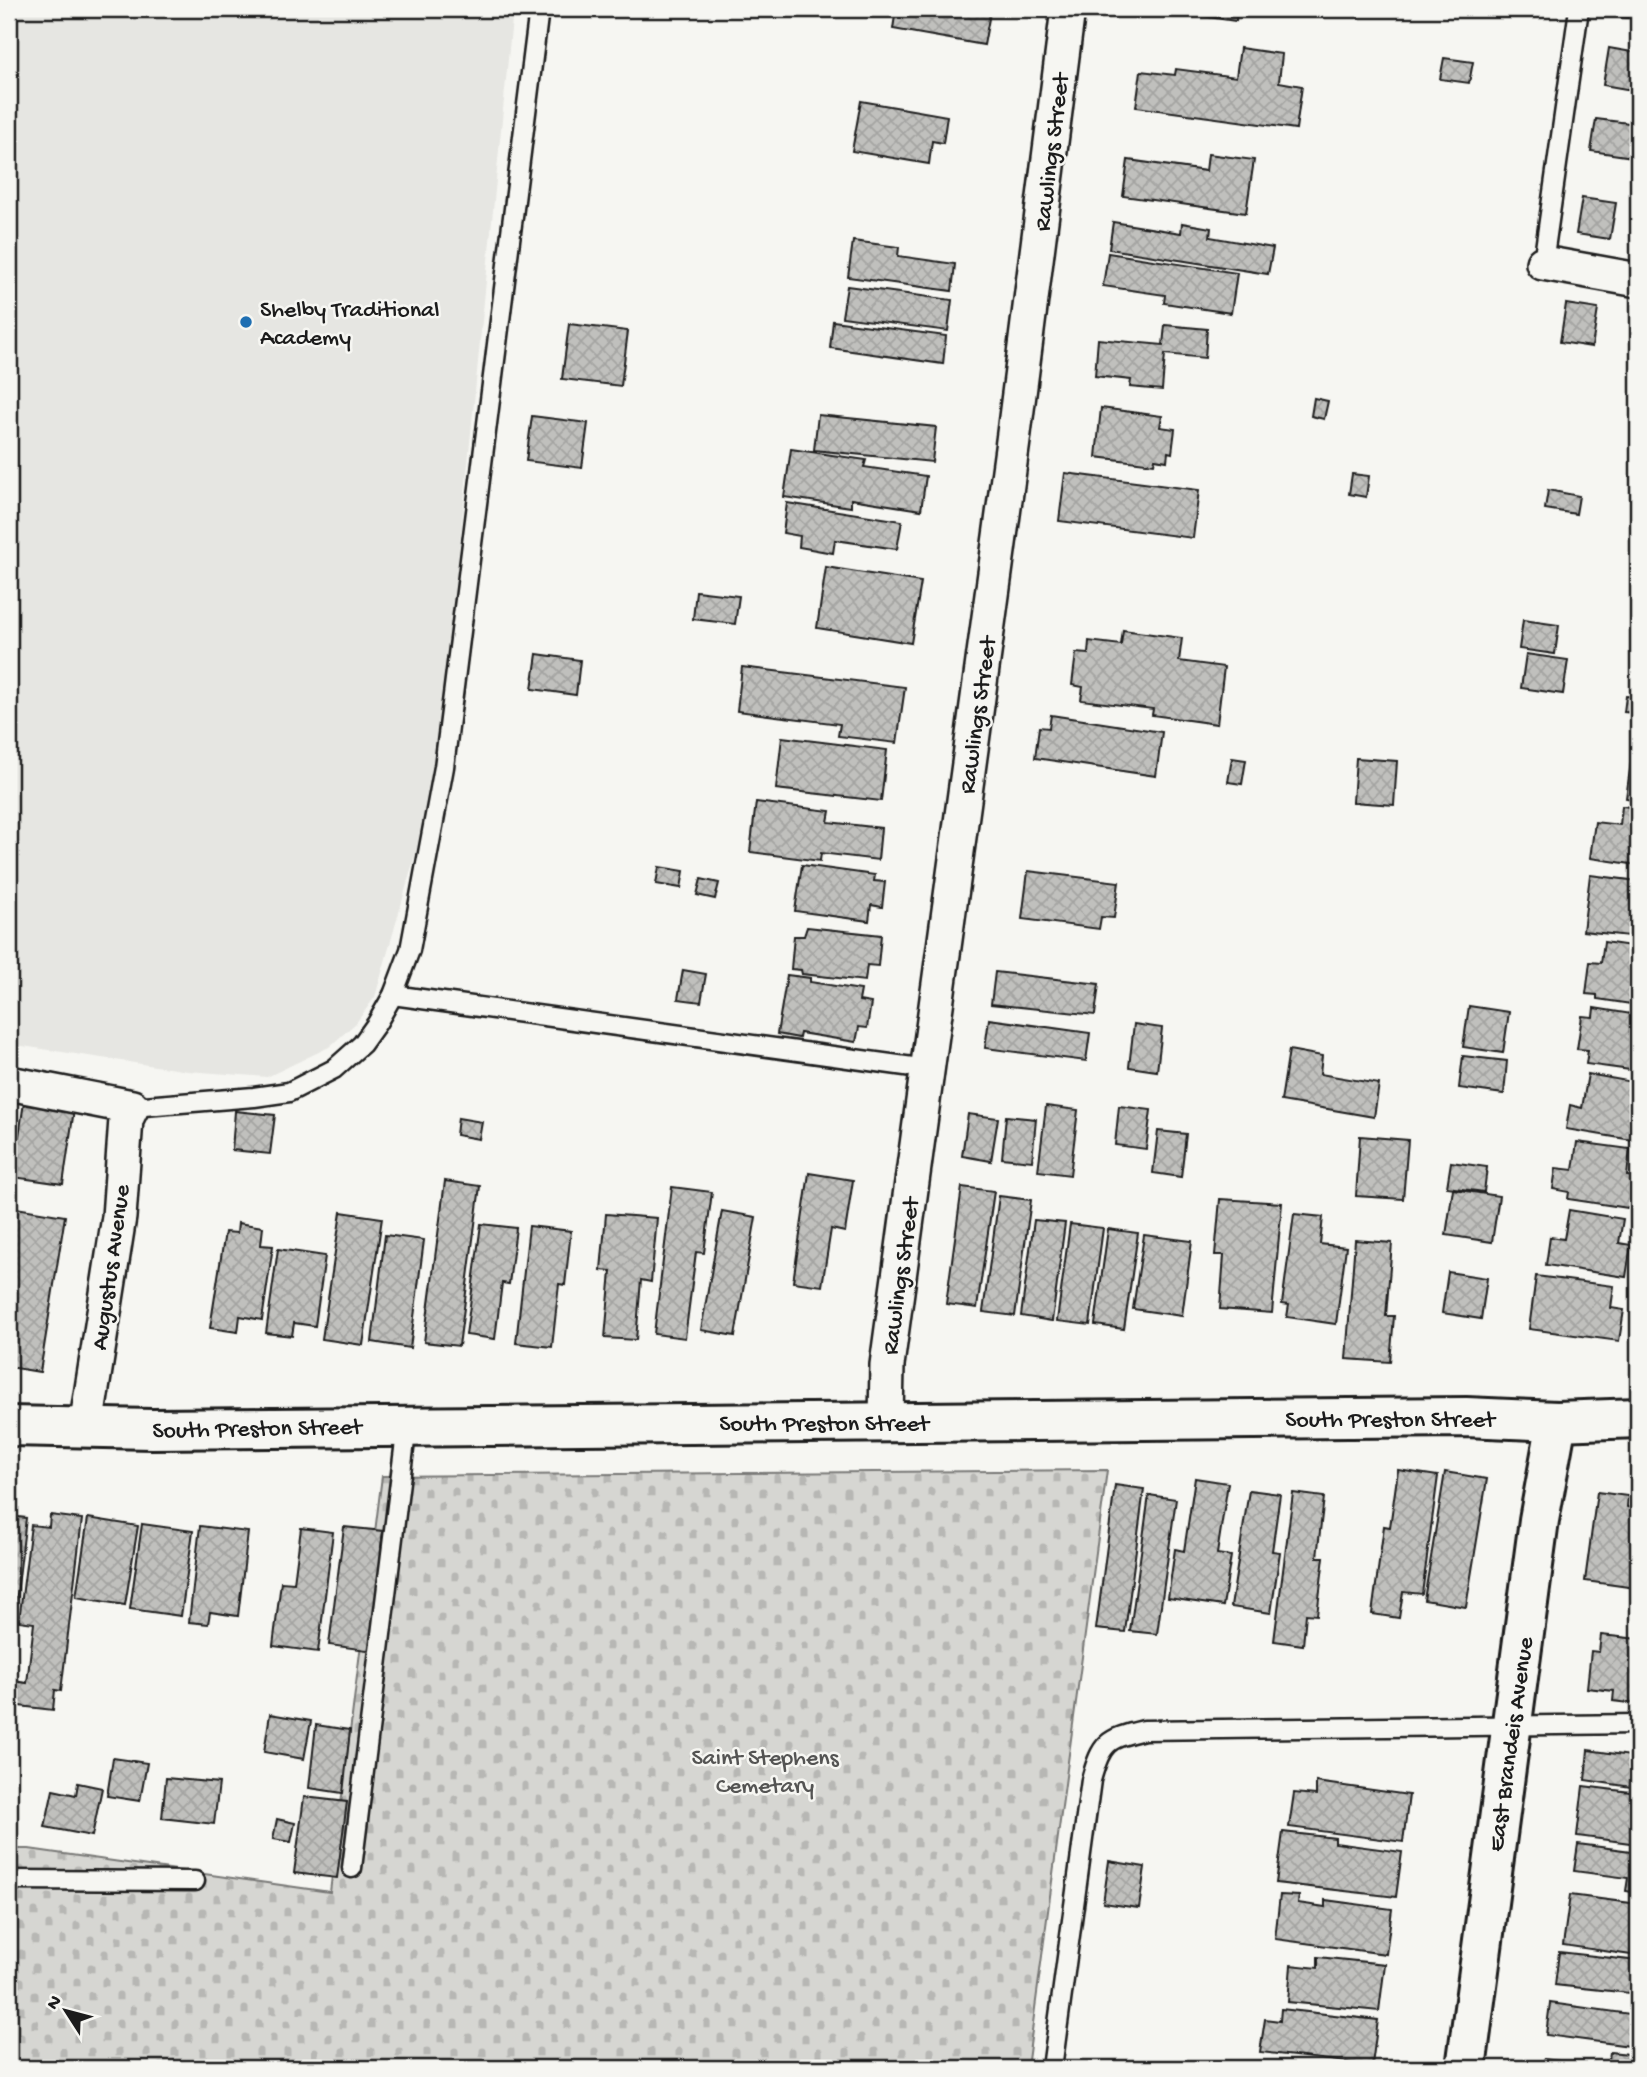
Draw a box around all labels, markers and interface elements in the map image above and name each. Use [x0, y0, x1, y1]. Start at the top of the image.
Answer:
street label: Rawlings Street [1029, 70, 1078, 233]
place label: Shelby Traditional Academy [260, 297, 440, 354]
marker: Shelby Traditional Academy [238, 314, 254, 330]
street label: Rawlings Street [954, 633, 1005, 796]
street label: Augustus Avenue [86, 1182, 139, 1352]
street label: Rawlings Street [877, 1194, 928, 1357]
street label: South Preston Street [1285, 1407, 1497, 1436]
street label: South Preston Street [719, 1411, 931, 1440]
street label: South Preston Street [152, 1414, 364, 1447]
street label: East Brandeis Avenue [1483, 1635, 1542, 1854]
park label: Saint Stephens Cemetary [691, 1745, 840, 1802]
north arrow [32, 1976, 102, 2046]
text: N [42, 1991, 68, 2015]

